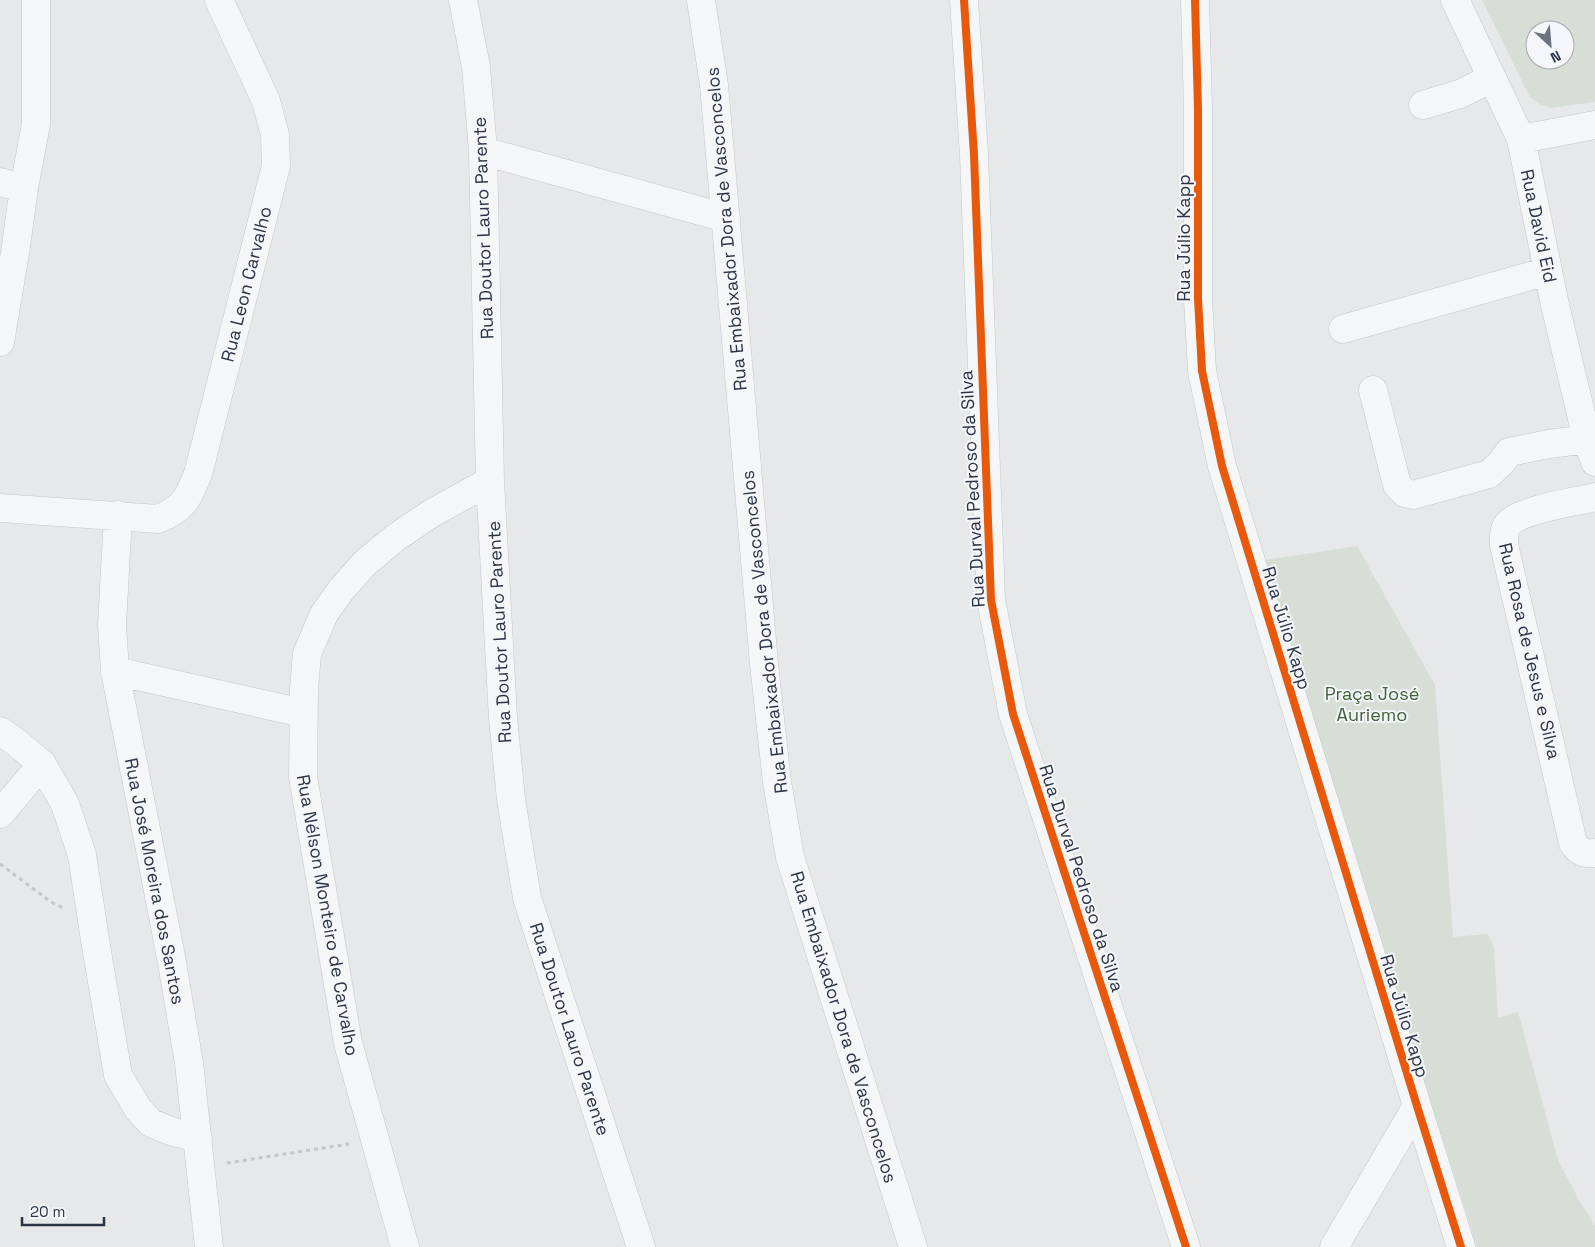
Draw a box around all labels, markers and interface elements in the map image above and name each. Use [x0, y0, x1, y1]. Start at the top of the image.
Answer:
north arrow [1525, 20, 1575, 70]
text: N [1548, 47, 1564, 67]
street label: Rua Embaixador Dora de Vasconcelos [700, 66, 752, 392]
street label: Rua Doutor Lauro Parente [468, 116, 498, 340]
street label: Rua David Eid [1516, 167, 1562, 285]
street label: Rua Júlio Kapp [1172, 174, 1195, 302]
street label: Rua Leon Carvalho [216, 204, 276, 364]
street label: Rua Durval Pedroso da Silva [954, 370, 990, 608]
street label: Rua Embaixador Dora de Vasconcelos [736, 469, 792, 795]
street label: Rua Doutor Lauro Parente [482, 520, 516, 744]
street label: Rua Rosa de Jesus e Silva [1494, 541, 1566, 761]
street label: Rua Júlio Kapp [1257, 564, 1317, 692]
park label: Praça José Auriemo [1325, 682, 1419, 726]
street label: Rua José Moreira dos Santos [120, 756, 190, 1006]
street label: Rua Durval Pedroso da Silva [1034, 761, 1130, 995]
street label: Rua Nélson Monteiro de Carvalho [292, 773, 364, 1057]
street label: Rua Embaixador Dora de Vasconcelos [786, 868, 902, 1186]
street label: Rua Doutor Lauro Parente [525, 920, 615, 1138]
street label: Rua Júlio Kapp [1375, 952, 1435, 1080]
scale bar [22, 1194, 105, 1226]
text: 20 m [30, 1202, 65, 1221]

